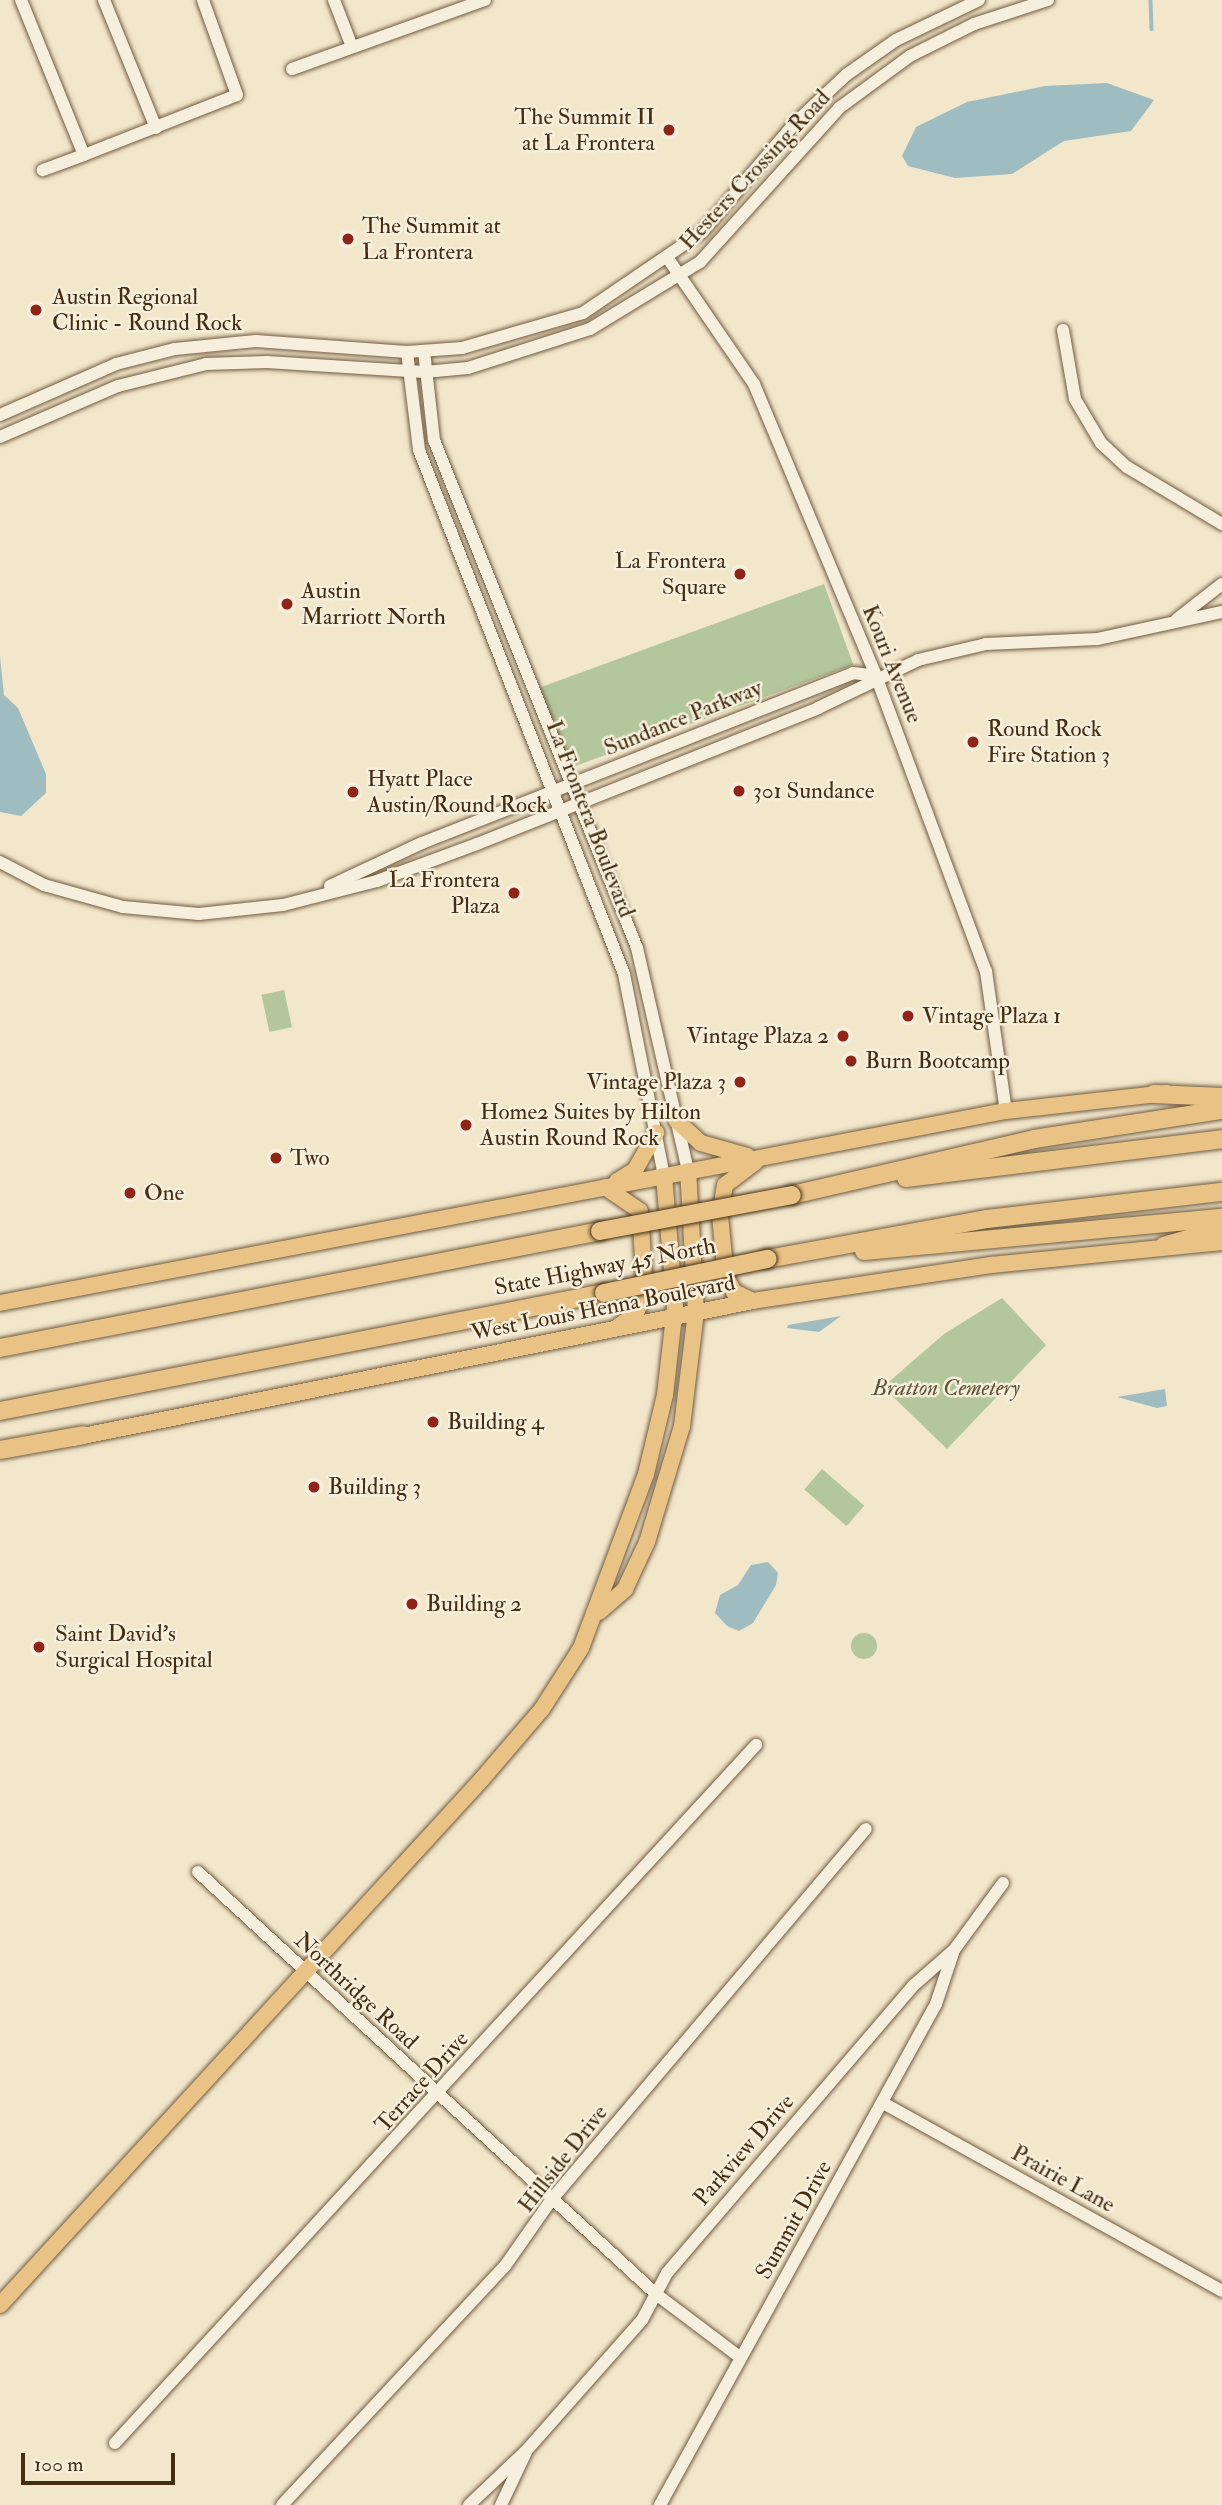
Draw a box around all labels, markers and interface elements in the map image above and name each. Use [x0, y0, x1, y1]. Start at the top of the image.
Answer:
street label: Hesters Crossing Road [674, 84, 836, 256]
place label: The Summit II at La Frontera [514, 103, 655, 157]
marker: The Summit II at La Frontera [661, 122, 677, 138]
place label: The Summit at La Frontera [362, 212, 501, 266]
marker: The Summit at La Frontera [340, 231, 356, 247]
place label: Austin Regional Clinic - Round Rock [52, 283, 242, 337]
marker: Austin Regional Clinic - Round Rock [26, 300, 46, 320]
place label: La Frontera Square [615, 547, 726, 601]
marker: La Frontera Square [732, 566, 748, 582]
place label: Austin Marriott North [301, 577, 446, 631]
marker: Austin Marriott North [279, 596, 295, 612]
street label: Kouri Avenue [856, 601, 928, 727]
street label: Sundance Parkway [600, 674, 766, 762]
place label: Round Rock Fire Station 3 [987, 715, 1110, 769]
street label: La Frontera Boulevard [540, 717, 640, 921]
marker: Round Rock Fire Station 3 [965, 734, 981, 750]
place label: Hyatt Place Austin/Round Rock [367, 765, 547, 819]
place label: 301 Sundance [753, 777, 874, 805]
marker: 301 Sundance [731, 783, 747, 799]
marker: Hyatt Place Austin/Round Rock [345, 784, 361, 800]
place label: La Frontera Plaza [389, 866, 500, 920]
marker: La Frontera Plaza [506, 885, 522, 901]
place label: Vintage Plaza 1 [922, 1002, 1061, 1030]
marker: Vintage Plaza 1 [900, 1008, 916, 1024]
place label: Vintage Plaza 2 [686, 1022, 829, 1050]
marker: Vintage Plaza 2 [835, 1028, 851, 1044]
place label: Burn Bootcamp [865, 1047, 1010, 1075]
marker: Burn Bootcamp [843, 1053, 859, 1069]
place label: Vintage Plaza 3 [586, 1068, 726, 1096]
marker: Vintage Plaza 3 [732, 1074, 748, 1090]
place label: Home2 Suites by Hilton Austin Round Rock [480, 1098, 701, 1152]
marker: Home2 Suites by Hilton Austin Round Rock [458, 1117, 474, 1133]
place label: Two [290, 1144, 330, 1172]
marker: Two [268, 1150, 284, 1166]
place label: One [144, 1179, 184, 1207]
marker: One [122, 1185, 138, 1201]
street label: State Highway 45 North [492, 1232, 718, 1302]
street label: West Louis Henna Boulevard [469, 1269, 737, 1347]
park label: Bratton Cemetery [872, 1374, 1020, 1402]
place label: Building 4 [447, 1408, 544, 1436]
marker: Building 4 [425, 1414, 441, 1430]
place label: Building 3 [328, 1473, 421, 1501]
marker: Building 3 [306, 1479, 322, 1495]
place label: Building 2 [426, 1590, 522, 1618]
marker: Building 2 [404, 1596, 420, 1612]
place label: Saint David's Surgical Hospital [55, 1620, 213, 1674]
marker: Saint David's Surgical Hospital [29, 1637, 49, 1657]
street label: Northridge Road [288, 1927, 424, 2055]
street label: Terrace Drive [369, 2026, 475, 2138]
street label: Parkview Drive [688, 2088, 800, 2212]
street label: Hillside Drive [512, 2100, 614, 2218]
street label: Prairie Lane [1006, 2139, 1120, 2219]
street label: Summit Drive [750, 2156, 838, 2284]
scale bar [24, 2438, 178, 2482]
text: 100 m [34, 2451, 84, 2478]

